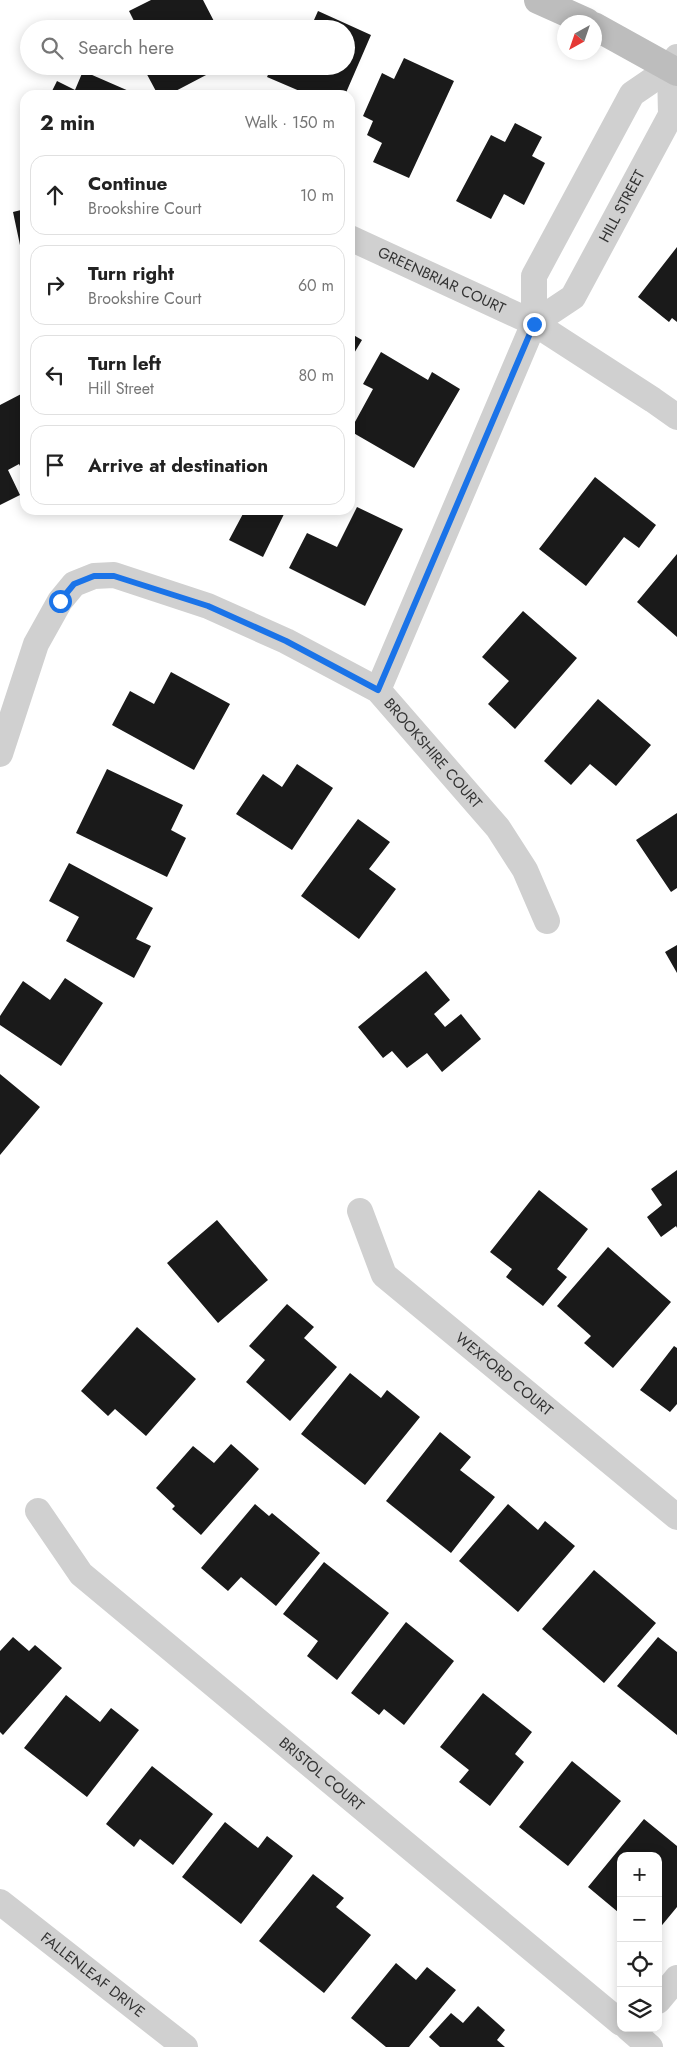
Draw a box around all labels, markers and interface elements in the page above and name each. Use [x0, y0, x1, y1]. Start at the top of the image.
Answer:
north arrow [557, 15, 602, 60]
search box [20, 20, 355, 75]
icon: search [38, 34, 66, 62]
text: Search here [78, 34, 174, 61]
text: 2 min [40, 108, 95, 138]
text: Walk · 150 m [245, 111, 335, 134]
street label: HILL STREET [593, 166, 650, 246]
text: Continue [88, 170, 167, 197]
icon: ahead [41, 181, 69, 209]
text: 10 m [300, 184, 334, 207]
text: Brookshire Court [88, 197, 201, 220]
street label: GREENBRIAR COURT [374, 241, 509, 319]
text: Turn right [88, 260, 174, 287]
icon: right [41, 271, 69, 299]
text: 60 m [298, 274, 334, 297]
text: Brookshire Court [88, 287, 201, 310]
route end [523, 313, 546, 336]
text: Turn left [88, 350, 161, 377]
icon: left [41, 361, 69, 389]
text: 80 m [298, 364, 334, 387]
text: Hill Street [88, 377, 154, 400]
icon: arrive [41, 451, 69, 479]
text: Arrive at destination [88, 452, 268, 479]
route start [49, 590, 72, 613]
street label: BROOKSHIRE COURT [379, 693, 487, 813]
street label: WEXFORD COURT [450, 1327, 558, 1421]
street label: BRISTOL COURT [274, 1732, 369, 1816]
map controls [617, 1852, 662, 2032]
button: + [617, 1852, 662, 1897]
button: − [617, 1897, 662, 1942]
street label: FALLENLEAF DRIVE [36, 1927, 150, 2023]
button: locate [617, 1942, 662, 1987]
button: layers [617, 1987, 662, 2032]

